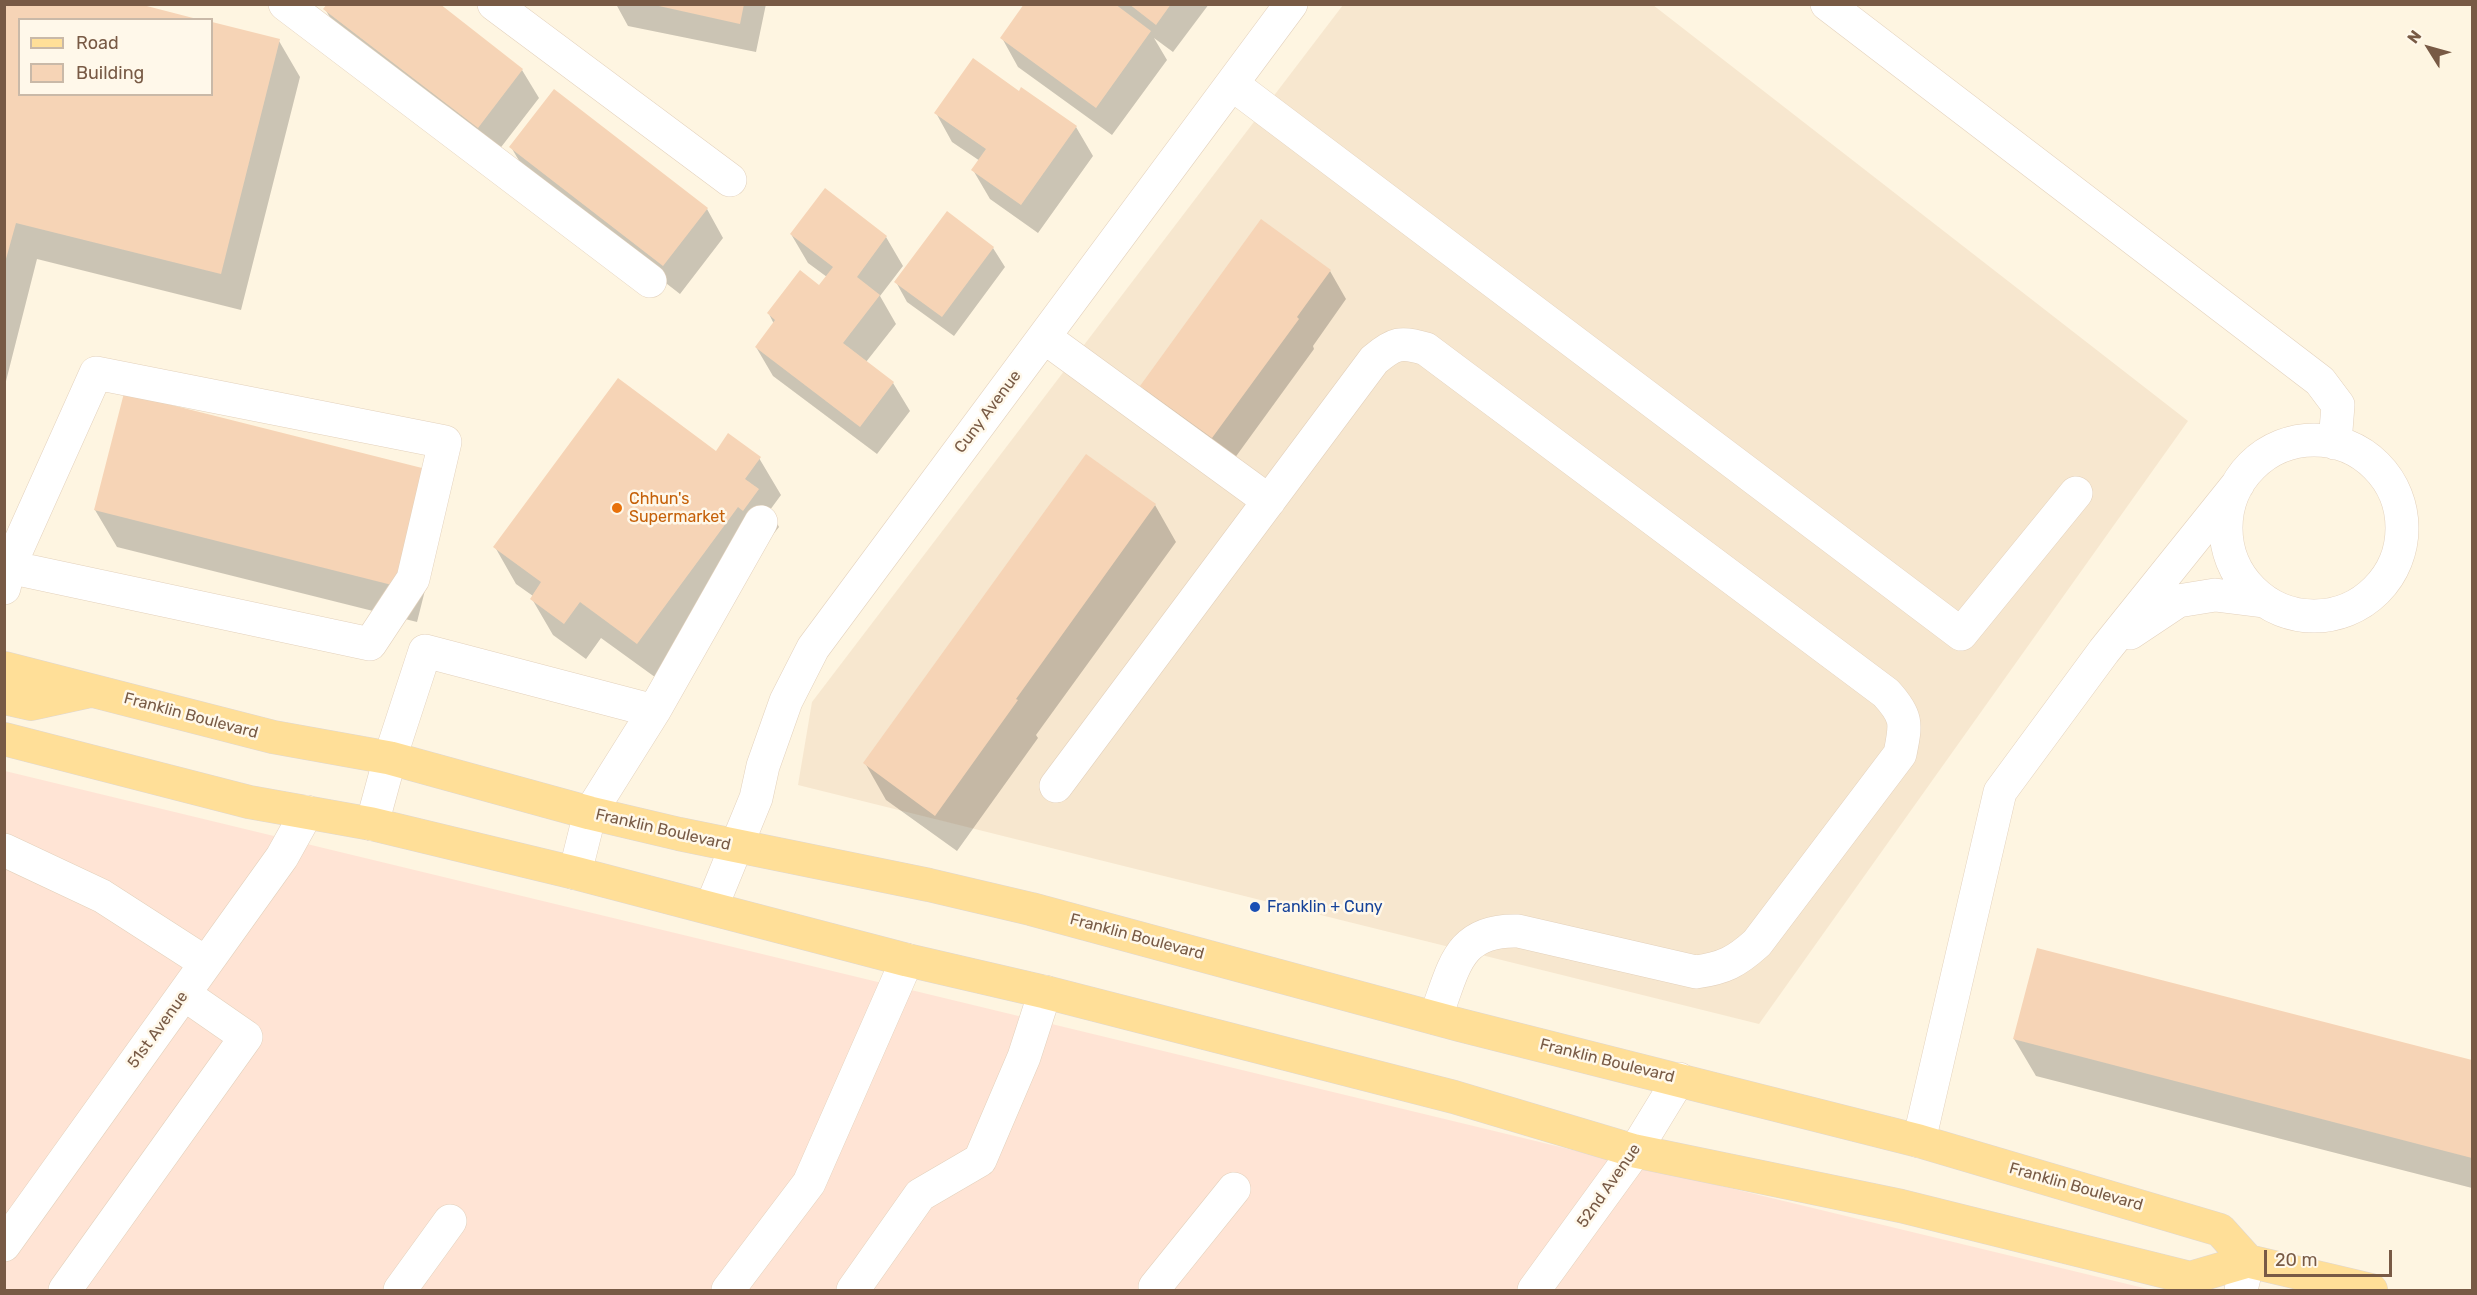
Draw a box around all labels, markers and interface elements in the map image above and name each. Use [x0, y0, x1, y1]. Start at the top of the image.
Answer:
legend [18, 18, 213, 96]
north arrow [2399, 18, 2459, 78]
text: N [2403, 27, 2425, 47]
text: Road [76, 32, 119, 54]
text: Building [76, 62, 144, 84]
street label: Cuny Avenue [951, 367, 1025, 457]
place label: Chhun's Supermarket [629, 489, 725, 527]
marker: Chhun's Supermarket [610, 501, 624, 515]
street label: Franklin Boulevard [122, 689, 260, 743]
street label: Franklin Boulevard [594, 805, 732, 855]
place label: Franklin + Cuny [1267, 897, 1383, 917]
marker: Franklin + Cuny [1248, 900, 1262, 914]
street label: Franklin Boulevard [1068, 910, 1206, 964]
street label: 51st Avenue [124, 988, 192, 1072]
street label: Franklin Boulevard [1538, 1035, 1676, 1087]
street label: 52nd Avenue [1573, 1140, 1645, 1232]
street label: Franklin Boulevard [2007, 1159, 2145, 1215]
scale bar [2267, 1238, 2394, 1276]
text: 20 m [2275, 1249, 2317, 1271]

